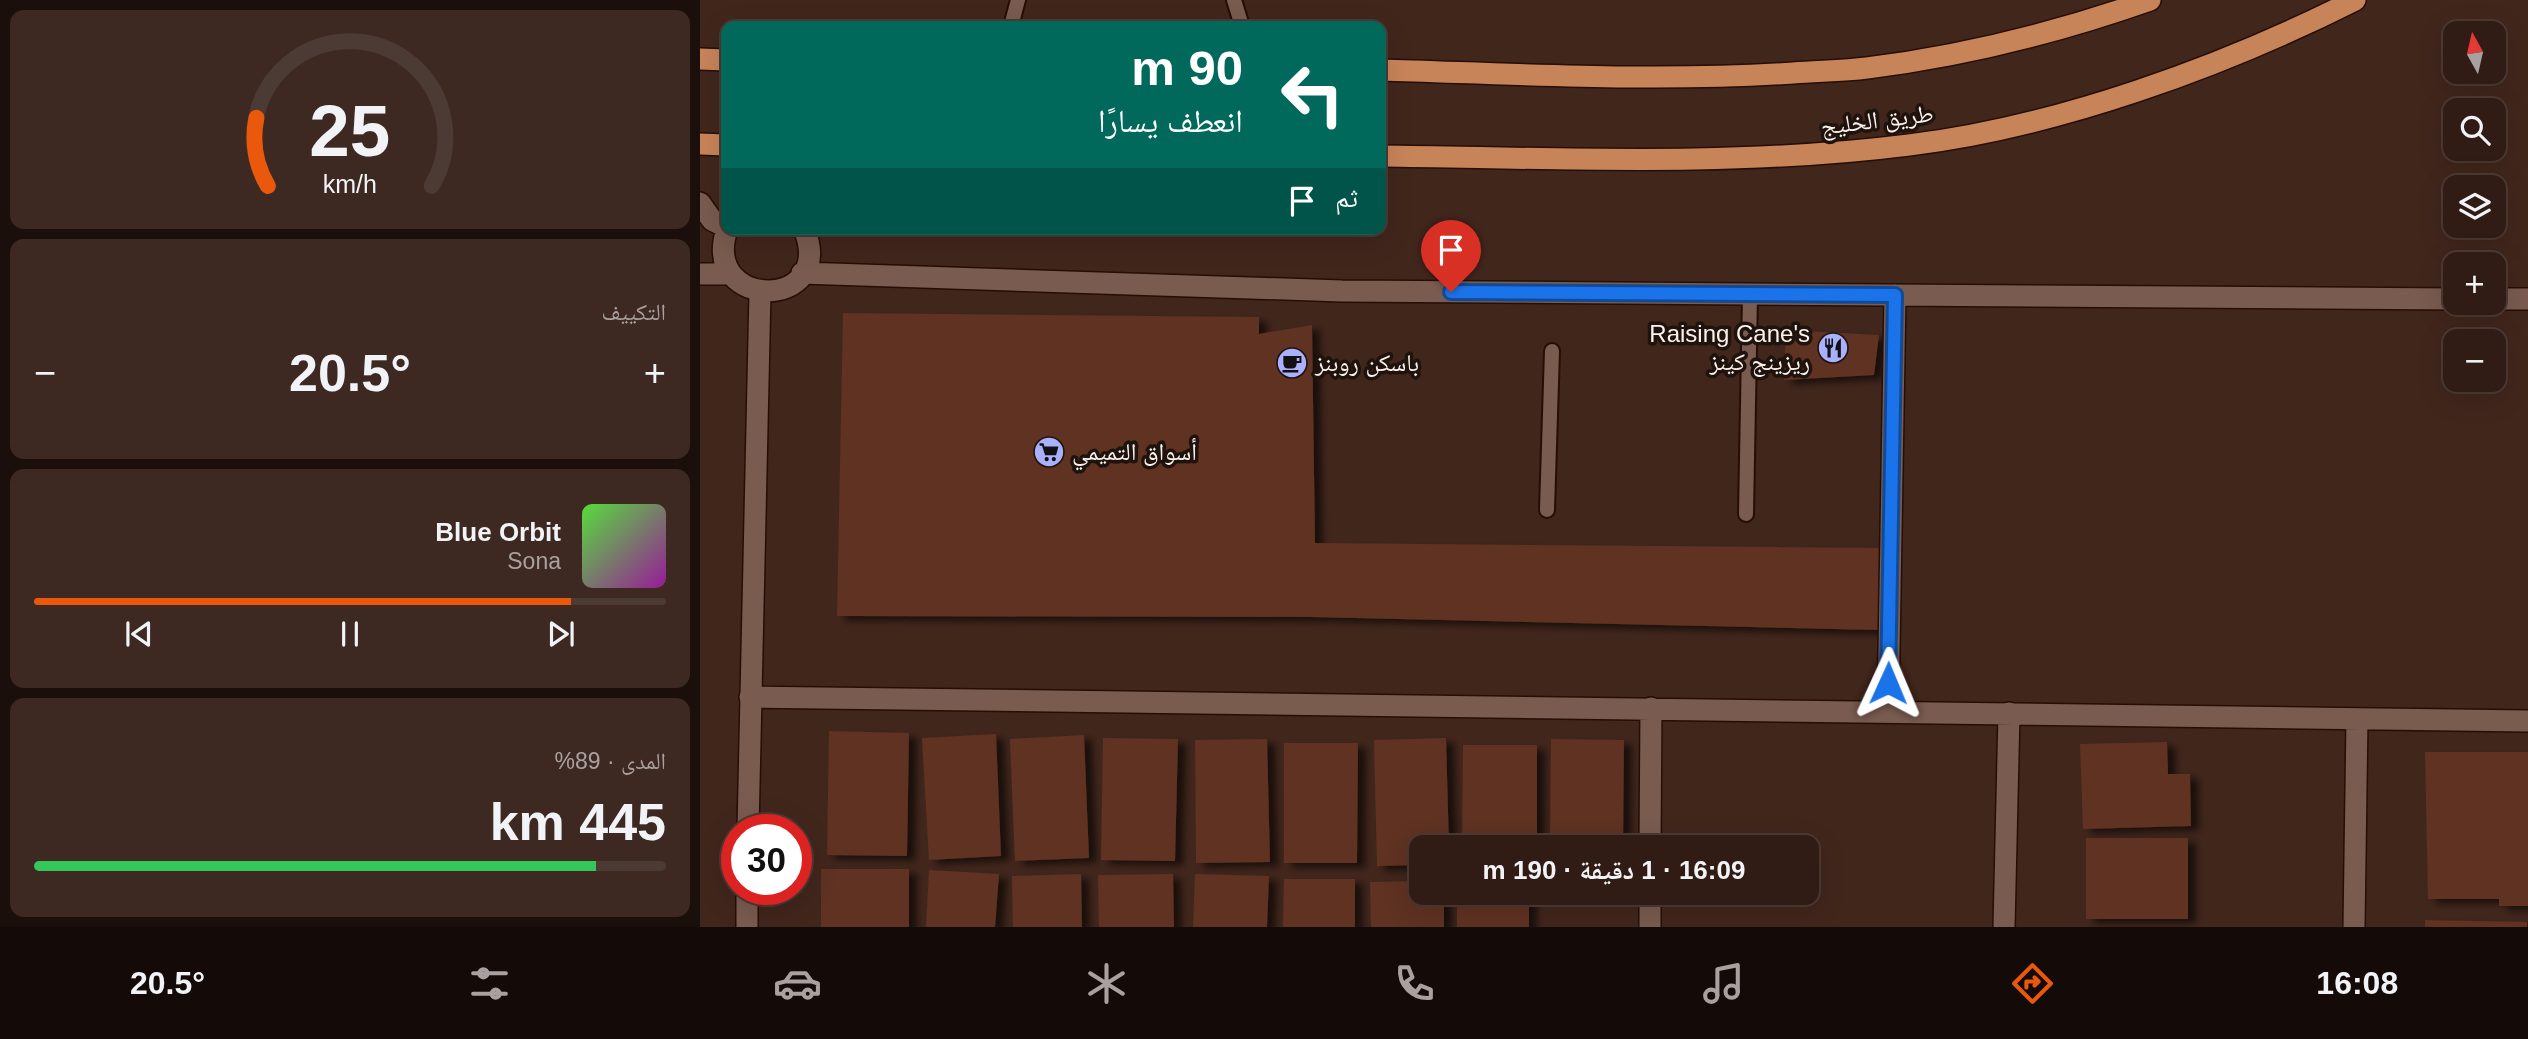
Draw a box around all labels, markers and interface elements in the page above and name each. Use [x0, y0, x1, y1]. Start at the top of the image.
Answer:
north arrow [2443, 21, 2506, 84]
map controls [2443, 21, 2506, 392]
text: 90 m [1131, 41, 1243, 95]
icon: left [1267, 49, 1358, 140]
text: 25 [310, 90, 390, 171]
button: search [2443, 98, 2506, 161]
street label: طريق الخليج [1819, 99, 1935, 142]
text: انعطف يسارًا [1098, 103, 1243, 139]
text: km/h [323, 169, 377, 197]
button: layers [2443, 175, 2506, 238]
icon: arrive [1283, 182, 1321, 220]
text: ثم [1335, 183, 1358, 213]
pin [1421, 220, 1481, 292]
icon: arrive [1432, 231, 1470, 269]
button: + [2443, 252, 2506, 315]
text: التكييف [601, 299, 666, 325]
place label: Raising Cane's ريزينج كينز [1649, 320, 1810, 377]
button: − [2443, 329, 2506, 392]
restaurant icon: Raising Cane's ريزينج كينز [1816, 331, 1850, 365]
text: 20.5° [289, 344, 411, 402]
cafe icon: باسكن روبنز [1275, 346, 1309, 380]
place label: باسكن روبنز [1314, 349, 1419, 377]
text: − [34, 352, 56, 394]
text: + [644, 352, 666, 394]
supermarket icon: أسواق التميمي [1032, 435, 1066, 469]
place label: أسواق التميمي [1072, 438, 1197, 471]
text: Blue Orbit [435, 517, 561, 547]
text: Sona [507, 548, 561, 574]
icon: previous [120, 615, 158, 653]
icon: pause [331, 615, 369, 653]
icon: next [542, 615, 580, 653]
position arrow [1851, 646, 1925, 720]
text: المدى · 89% [555, 748, 666, 774]
text: 445 km [490, 793, 666, 851]
speed limit sign: 30 [721, 814, 812, 905]
text: 16:09 · 1 دقيقة · 190 m [1483, 855, 1745, 885]
icon: filters [465, 959, 514, 1008]
icon: car [773, 959, 822, 1008]
icon: climate [1082, 959, 1131, 1008]
icon: phone [1390, 959, 1439, 1008]
icon: music [1699, 959, 1748, 1008]
icon: directions [2008, 959, 2057, 1008]
text: 20.5° [130, 965, 205, 1001]
text: 16:08 [2316, 965, 2398, 1001]

